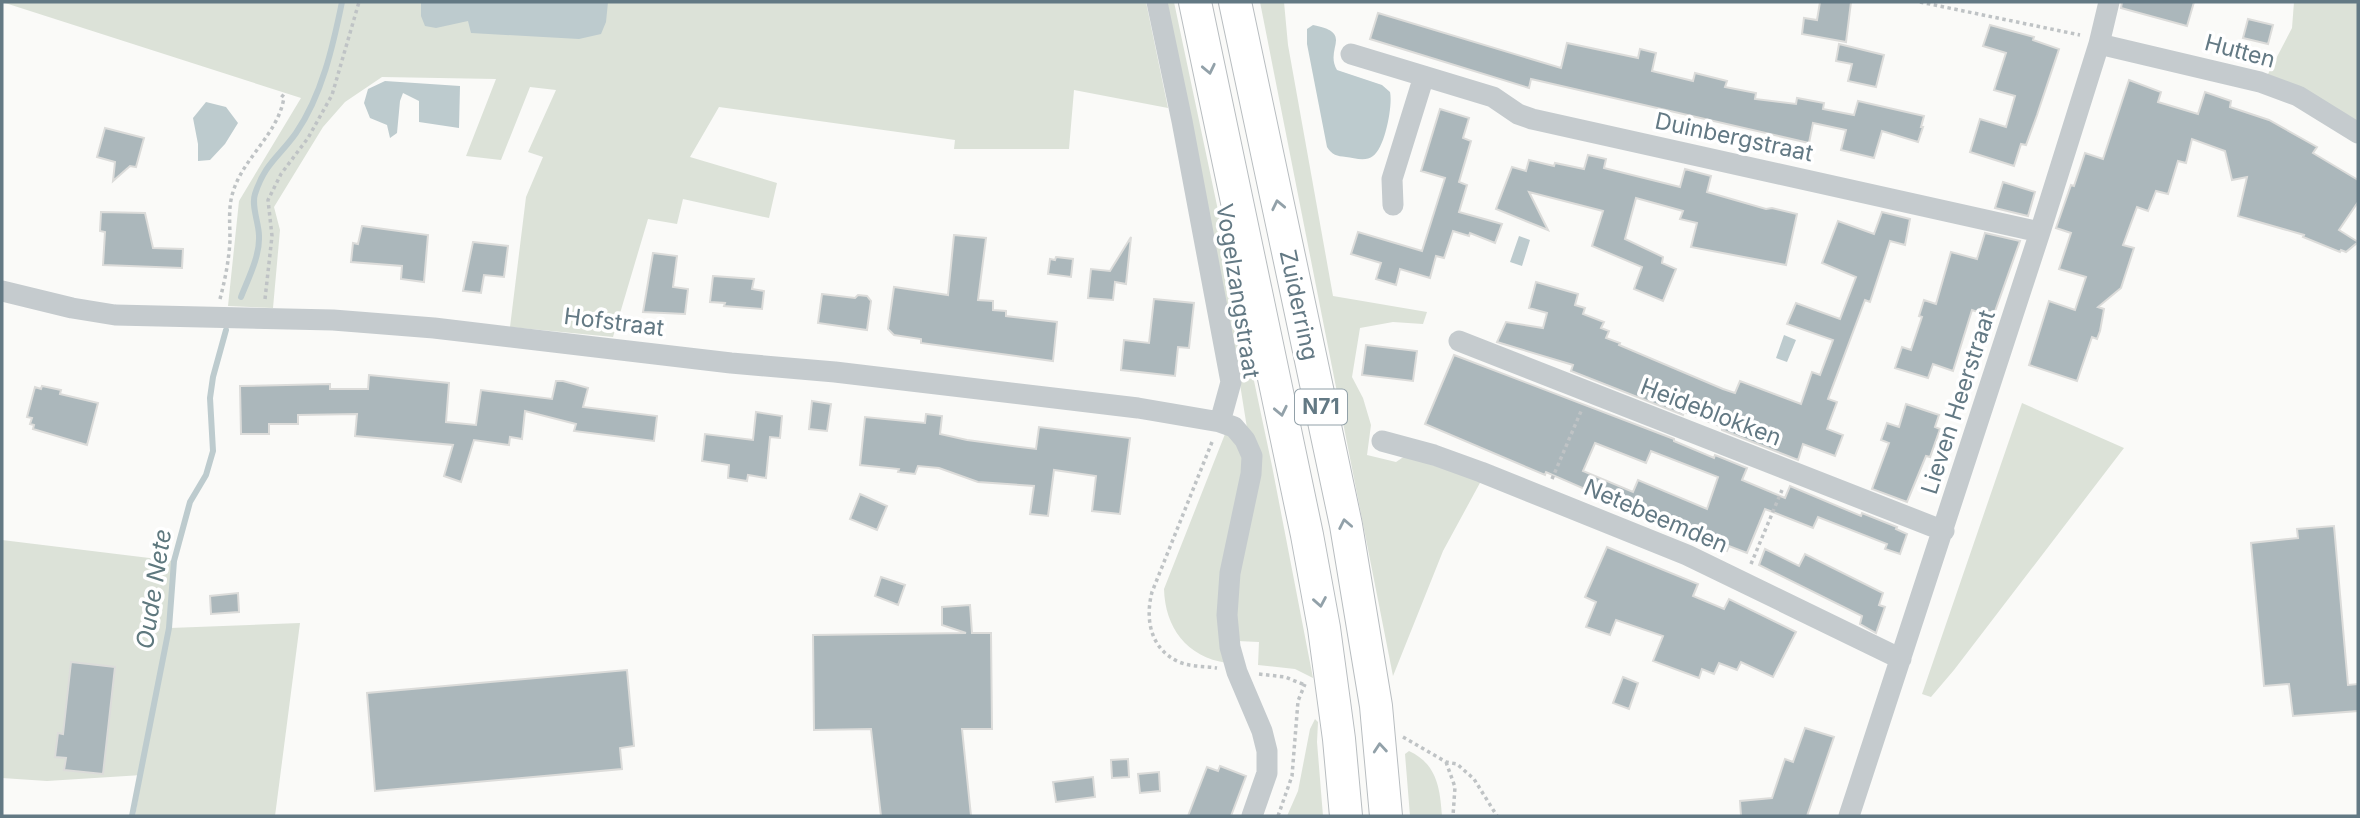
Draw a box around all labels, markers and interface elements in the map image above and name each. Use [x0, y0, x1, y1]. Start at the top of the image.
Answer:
street label: Hutten [2202, 28, 2278, 74]
one-way arrow [1200, 63, 1215, 75]
street label: Duinbergstraat [1652, 107, 1816, 168]
one-way arrow [1272, 199, 1286, 211]
street label: Vogelzangstraat [1210, 202, 1266, 381]
street label: Zuiderring [1274, 247, 1324, 363]
street label: Hofstraat [562, 302, 666, 342]
street label: Lieven Heerstraat [1915, 306, 2001, 498]
street label: Heideblokken [1637, 372, 1785, 452]
road number: N71 [1295, 390, 1347, 424]
one-way arrow [1273, 405, 1288, 417]
street label: Netebeemden [1580, 473, 1732, 559]
one-way arrow [1339, 518, 1354, 530]
water label: Oude Nete [130, 527, 177, 651]
one-way arrow [1311, 596, 1326, 608]
one-way arrow [1373, 743, 1388, 754]

